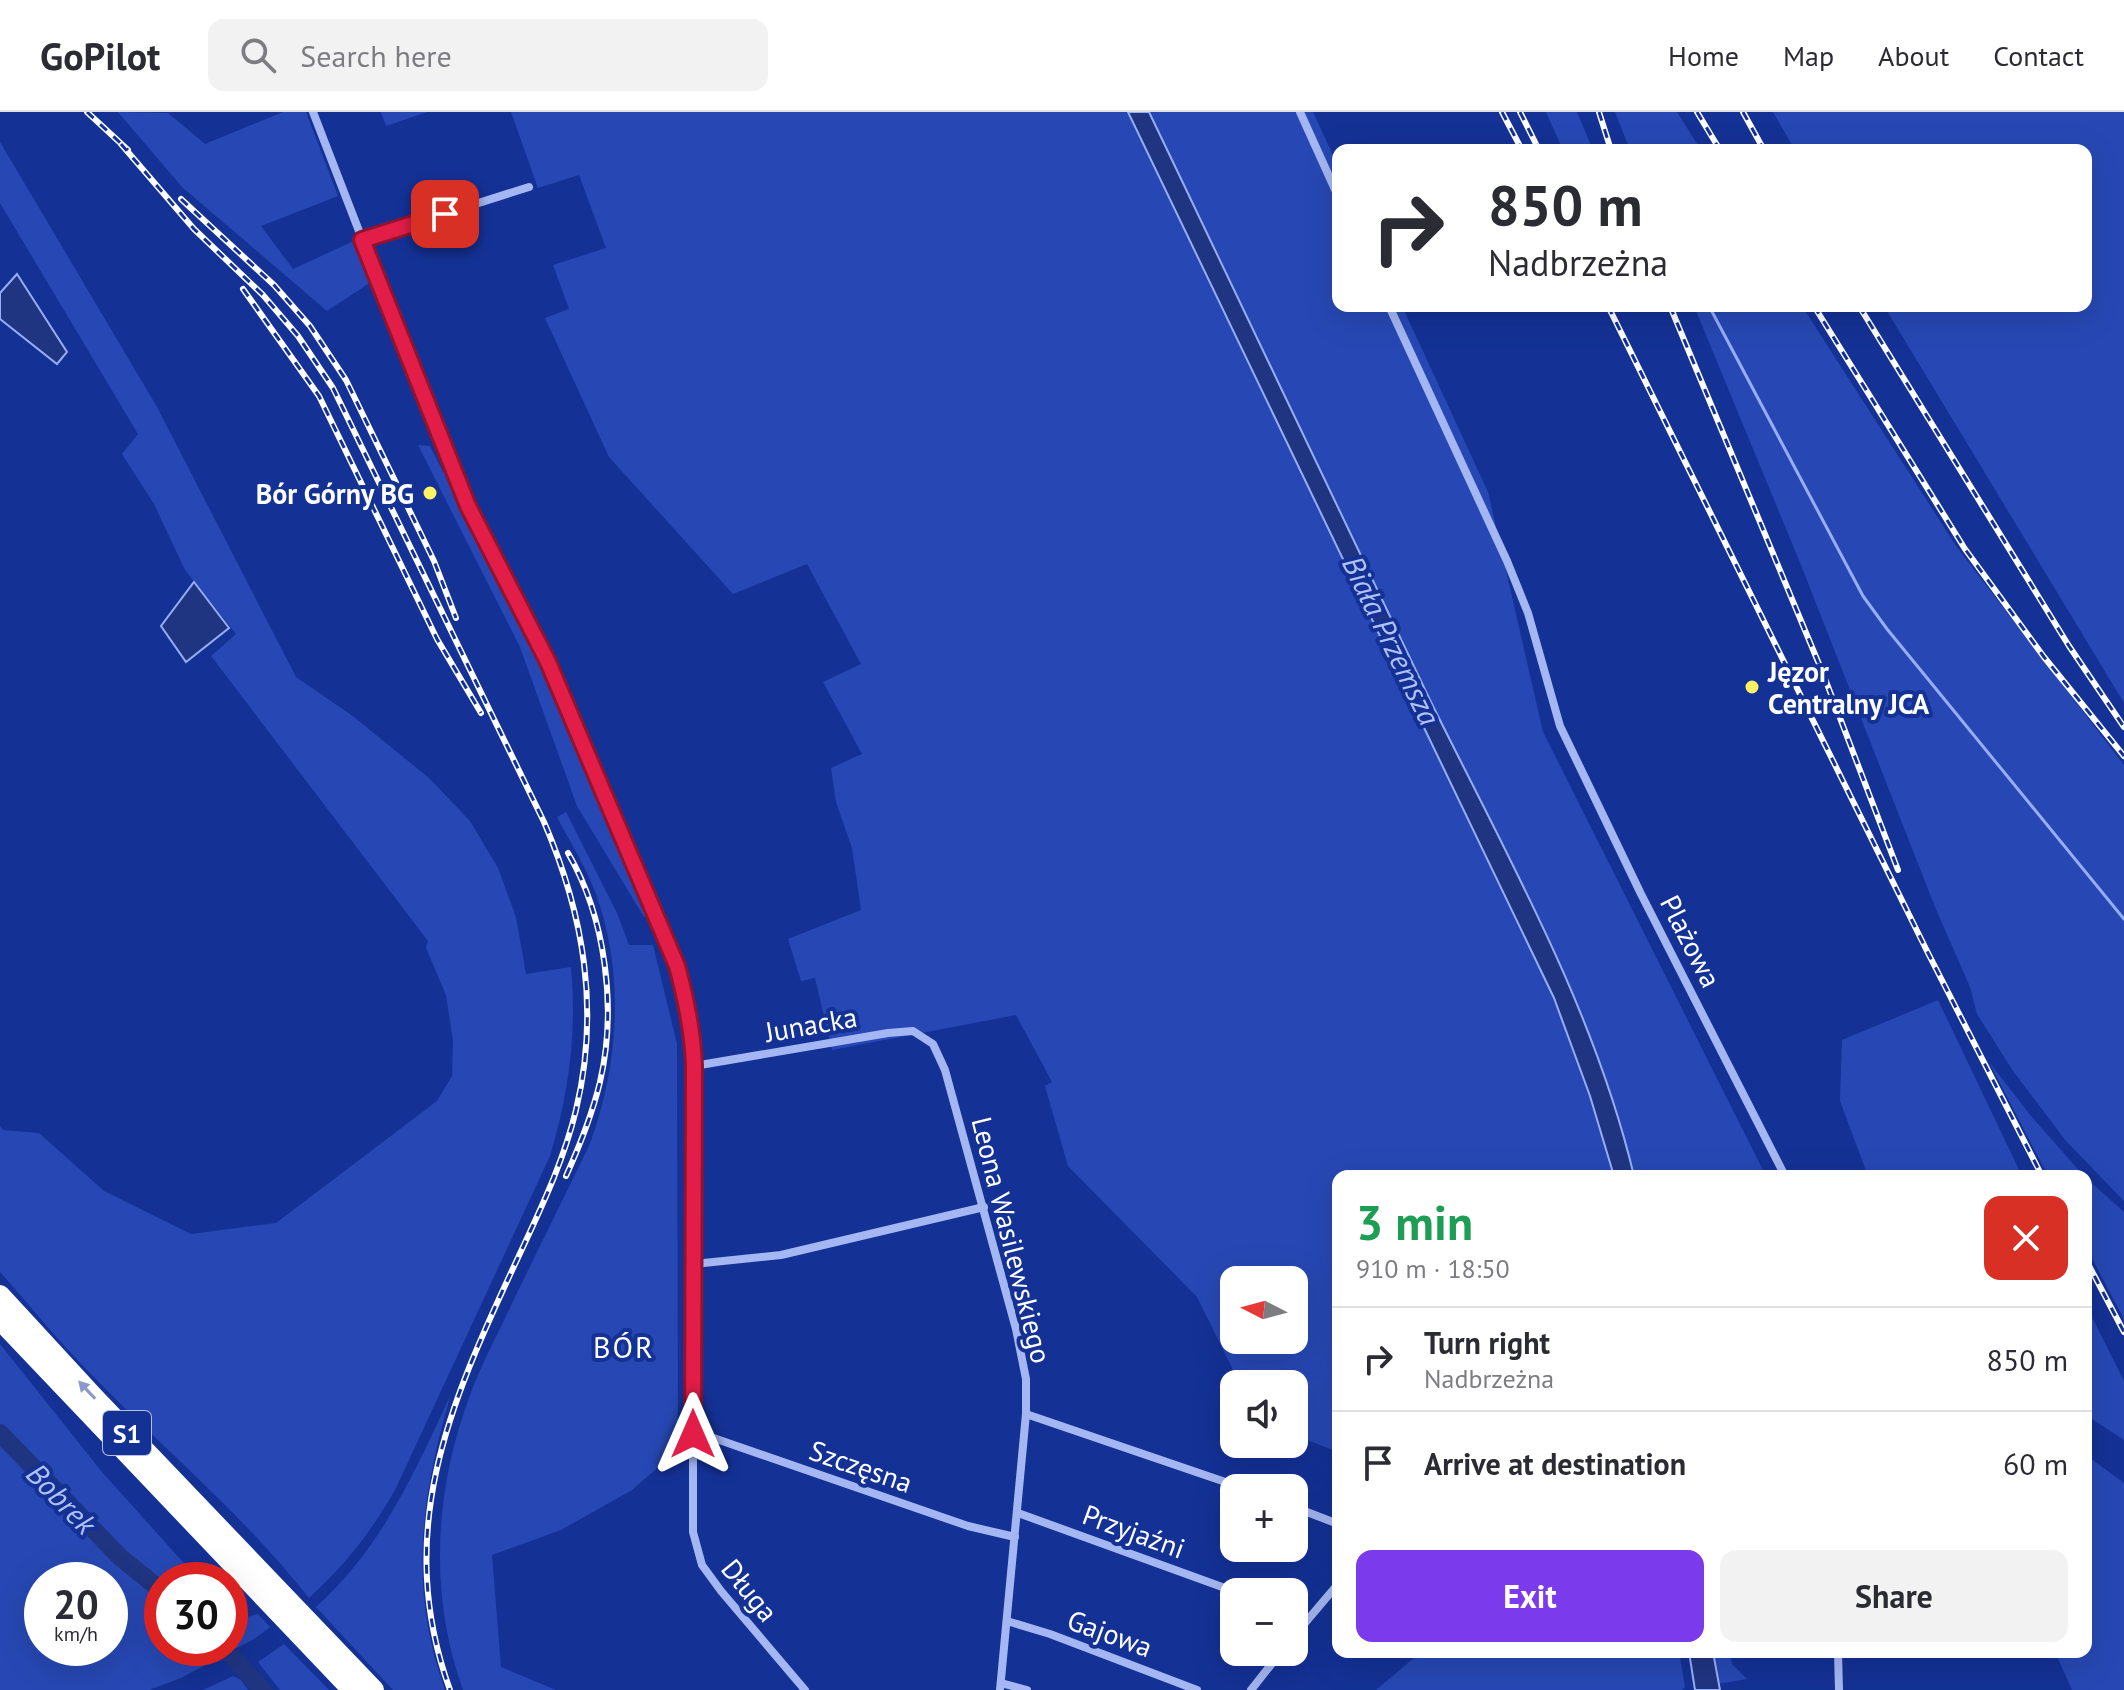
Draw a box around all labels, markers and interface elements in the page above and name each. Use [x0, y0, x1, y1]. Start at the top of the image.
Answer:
search box [208, 19, 768, 91]
text: GoPilot [40, 31, 160, 80]
icon: search [236, 33, 280, 77]
text: Search here [300, 36, 452, 75]
text: Home [1668, 37, 1739, 74]
text: Map [1783, 37, 1834, 74]
text: About [1878, 37, 1949, 74]
text: Contact [1993, 37, 2084, 74]
text: 850 m [1488, 169, 1643, 241]
icon: right [1356, 176, 1460, 280]
pin [411, 180, 479, 248]
icon: arrive [423, 192, 467, 236]
text: Nadbrzeżna [1488, 239, 1668, 286]
place label: Bór Górny BG [256, 475, 414, 512]
marker: Bór Górny BG [421, 484, 439, 502]
water label: Biała Przemsza [1334, 549, 1450, 731]
place label: Jęzor Centralny JCA [1767, 653, 1929, 722]
marker: Jęzor Centralny JCA [1743, 678, 1761, 696]
street label: Plażowa [1652, 889, 1730, 993]
street label: Junacka [761, 998, 860, 1050]
street label: Leona Wasilewskiego [964, 1113, 1060, 1367]
text: 3 min [1356, 1191, 1473, 1253]
button: close [1984, 1196, 2068, 1280]
text: 910 m · 18:50 [1356, 1252, 1510, 1285]
north arrow [1220, 1266, 1308, 1354]
map controls [1220, 1266, 1308, 1666]
text: Turn right [1424, 1323, 1550, 1362]
district label: BÓR [593, 1327, 655, 1366]
icon: right [1356, 1337, 1400, 1381]
text: 850 m [1987, 1340, 2068, 1379]
text: Nadbrzeżna [1424, 1362, 1554, 1395]
button: sound [1220, 1370, 1308, 1458]
one-way arrow [78, 1381, 96, 1400]
position arrow [651, 1392, 735, 1476]
road number: S1 [103, 1411, 151, 1455]
street label: Szczęsna [805, 1431, 917, 1501]
icon: arrive [1356, 1441, 1400, 1485]
text: Arrive at destination [1424, 1444, 1686, 1483]
text: 60 m [2003, 1444, 2068, 1483]
water label: Bobrek [19, 1454, 106, 1543]
button: + [1220, 1474, 1308, 1562]
street label: Przyjaźni [1078, 1495, 1190, 1567]
button: Exit [1356, 1550, 1704, 1642]
button: Share [1720, 1550, 2068, 1642]
street label: Długa [713, 1551, 787, 1629]
speed limit sign: 30 [144, 1562, 248, 1666]
text: 20 [53, 1578, 99, 1630]
button: − [1220, 1578, 1308, 1666]
street label: Gajowa [1062, 1601, 1158, 1665]
text: km/h [54, 1621, 98, 1647]

